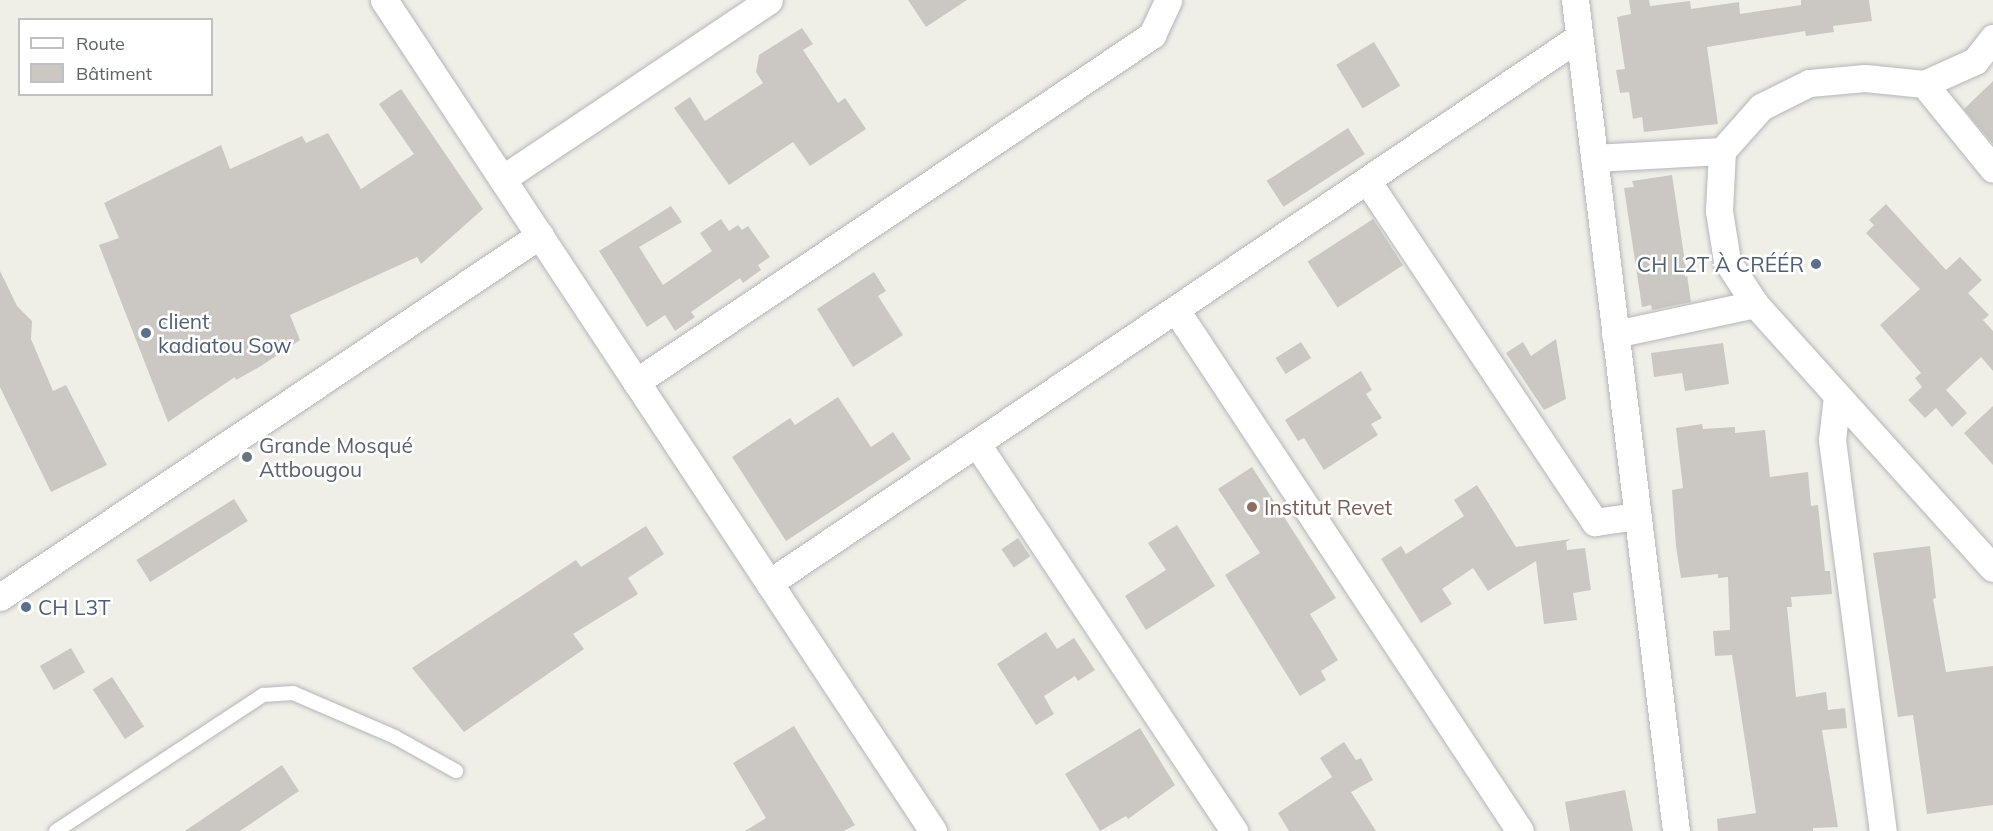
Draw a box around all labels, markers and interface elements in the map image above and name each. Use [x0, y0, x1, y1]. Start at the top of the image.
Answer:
legend [18, 18, 213, 96]
text: Route [76, 32, 125, 55]
text: Bâtiment [76, 62, 152, 85]
place label: CH L2T À CRÉÉR [1637, 251, 1804, 277]
marker: CH L2T À CRÉÉR [1809, 257, 1823, 271]
place label: client kadiatou Sow [158, 308, 292, 358]
marker: client kadiatou Sow [139, 326, 153, 340]
place label: Grande Mosqué Attbougou [259, 432, 413, 482]
marker: Grande Mosqué Attbougou [240, 450, 254, 464]
place label: Institut Revet [1264, 494, 1392, 520]
marker: Institut Revet [1245, 500, 1259, 514]
place label: CH L3T [38, 594, 111, 620]
marker: CH L3T [19, 600, 33, 614]

